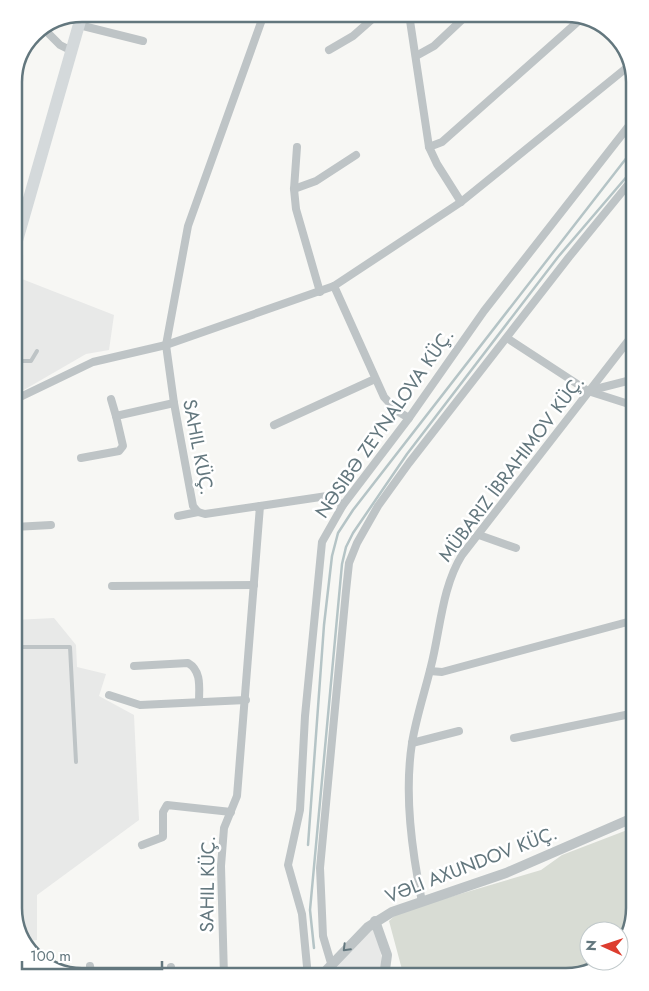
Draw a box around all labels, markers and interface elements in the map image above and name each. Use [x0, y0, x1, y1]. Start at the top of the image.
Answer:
street label: NƏSIBƏ ZEYNALOVA KÜÇ. [309, 323, 460, 524]
street label: MÜBARIZ İBRAHIMOV KÜÇ. [432, 369, 591, 567]
street label: SAHIL KÜÇ. [176, 397, 221, 497]
street label: VƏLI AXUNDOV KÜÇ. [381, 819, 561, 910]
street label: SAHIL KÜÇ. [193, 835, 222, 933]
north arrow [579, 921, 629, 971]
scale bar [22, 938, 162, 970]
text: N [581, 939, 601, 951]
one-way arrow [343, 942, 352, 951]
text: 100 m [30, 945, 71, 967]

